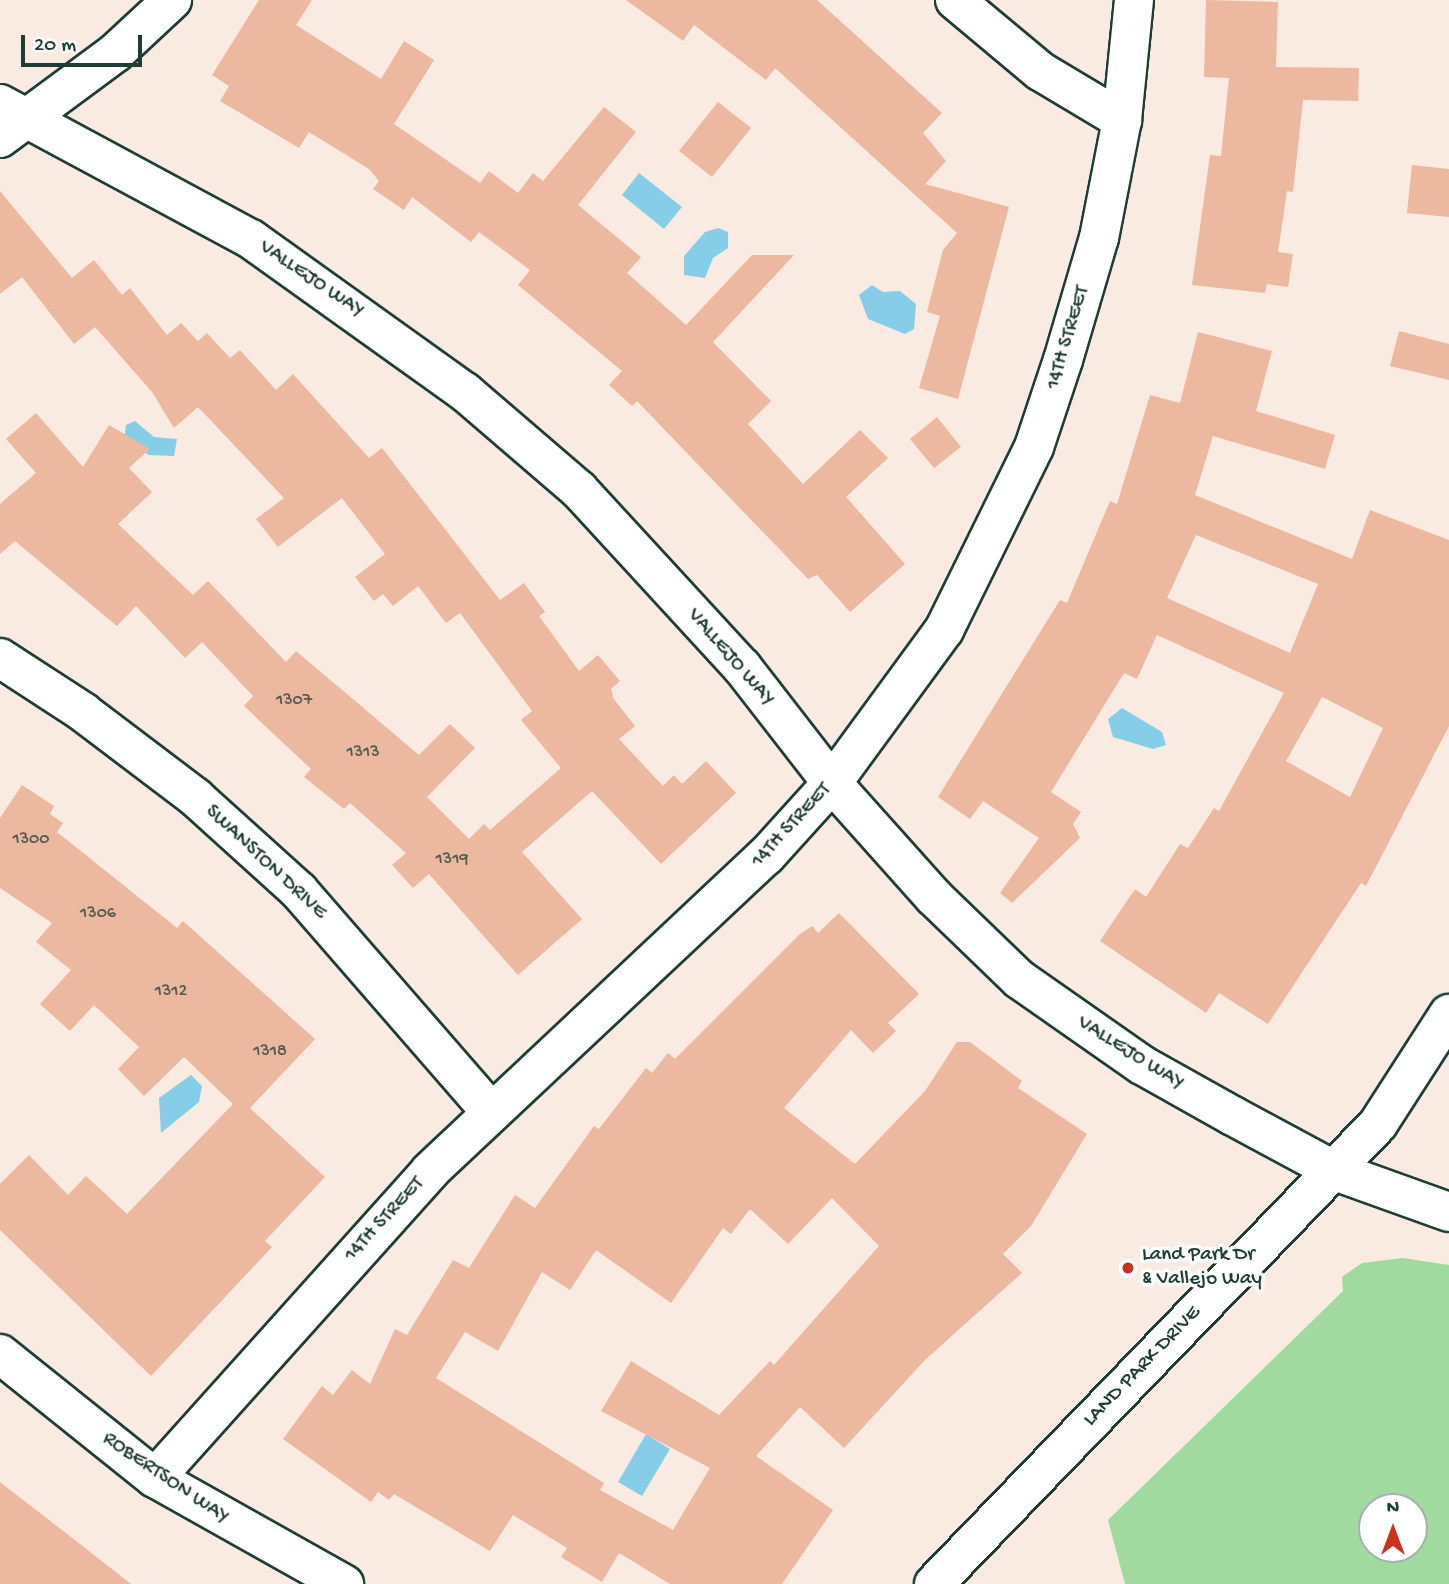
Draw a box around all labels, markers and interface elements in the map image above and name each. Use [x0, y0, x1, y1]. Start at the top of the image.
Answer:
scale bar [24, 21, 145, 65]
text: 20 m [34, 34, 76, 59]
street label: VALLEJO WAY [254, 236, 368, 324]
street label: 14TH STREET [1041, 283, 1097, 393]
street label: VALLEJO WAY [681, 604, 779, 712]
house number: 1307 [276, 690, 312, 712]
house number: 1313 [346, 742, 380, 764]
street label: 14TH STREET [746, 778, 838, 874]
street label: SWANSTON DRIVE [199, 800, 331, 926]
house number: 1300 [12, 829, 50, 851]
house number: 1319 [436, 849, 468, 871]
house number: 1306 [80, 903, 116, 925]
house number: 1312 [155, 981, 187, 1003]
street label: VALLEJO WAY [1072, 1011, 1188, 1097]
house number: 1318 [253, 1041, 287, 1063]
street label: 14TH STREET [339, 1172, 431, 1268]
place label: Land Park Dr & Vallejo Way [1142, 1243, 1262, 1293]
marker: Land Park Dr & Vallejo Way [1120, 1260, 1136, 1276]
street label: LAND PARK DRIVE [1079, 1301, 1207, 1433]
street label: ROBERTSON WAY [97, 1427, 233, 1531]
north arrow [1358, 1493, 1428, 1563]
text: N [1387, 1497, 1399, 1520]

